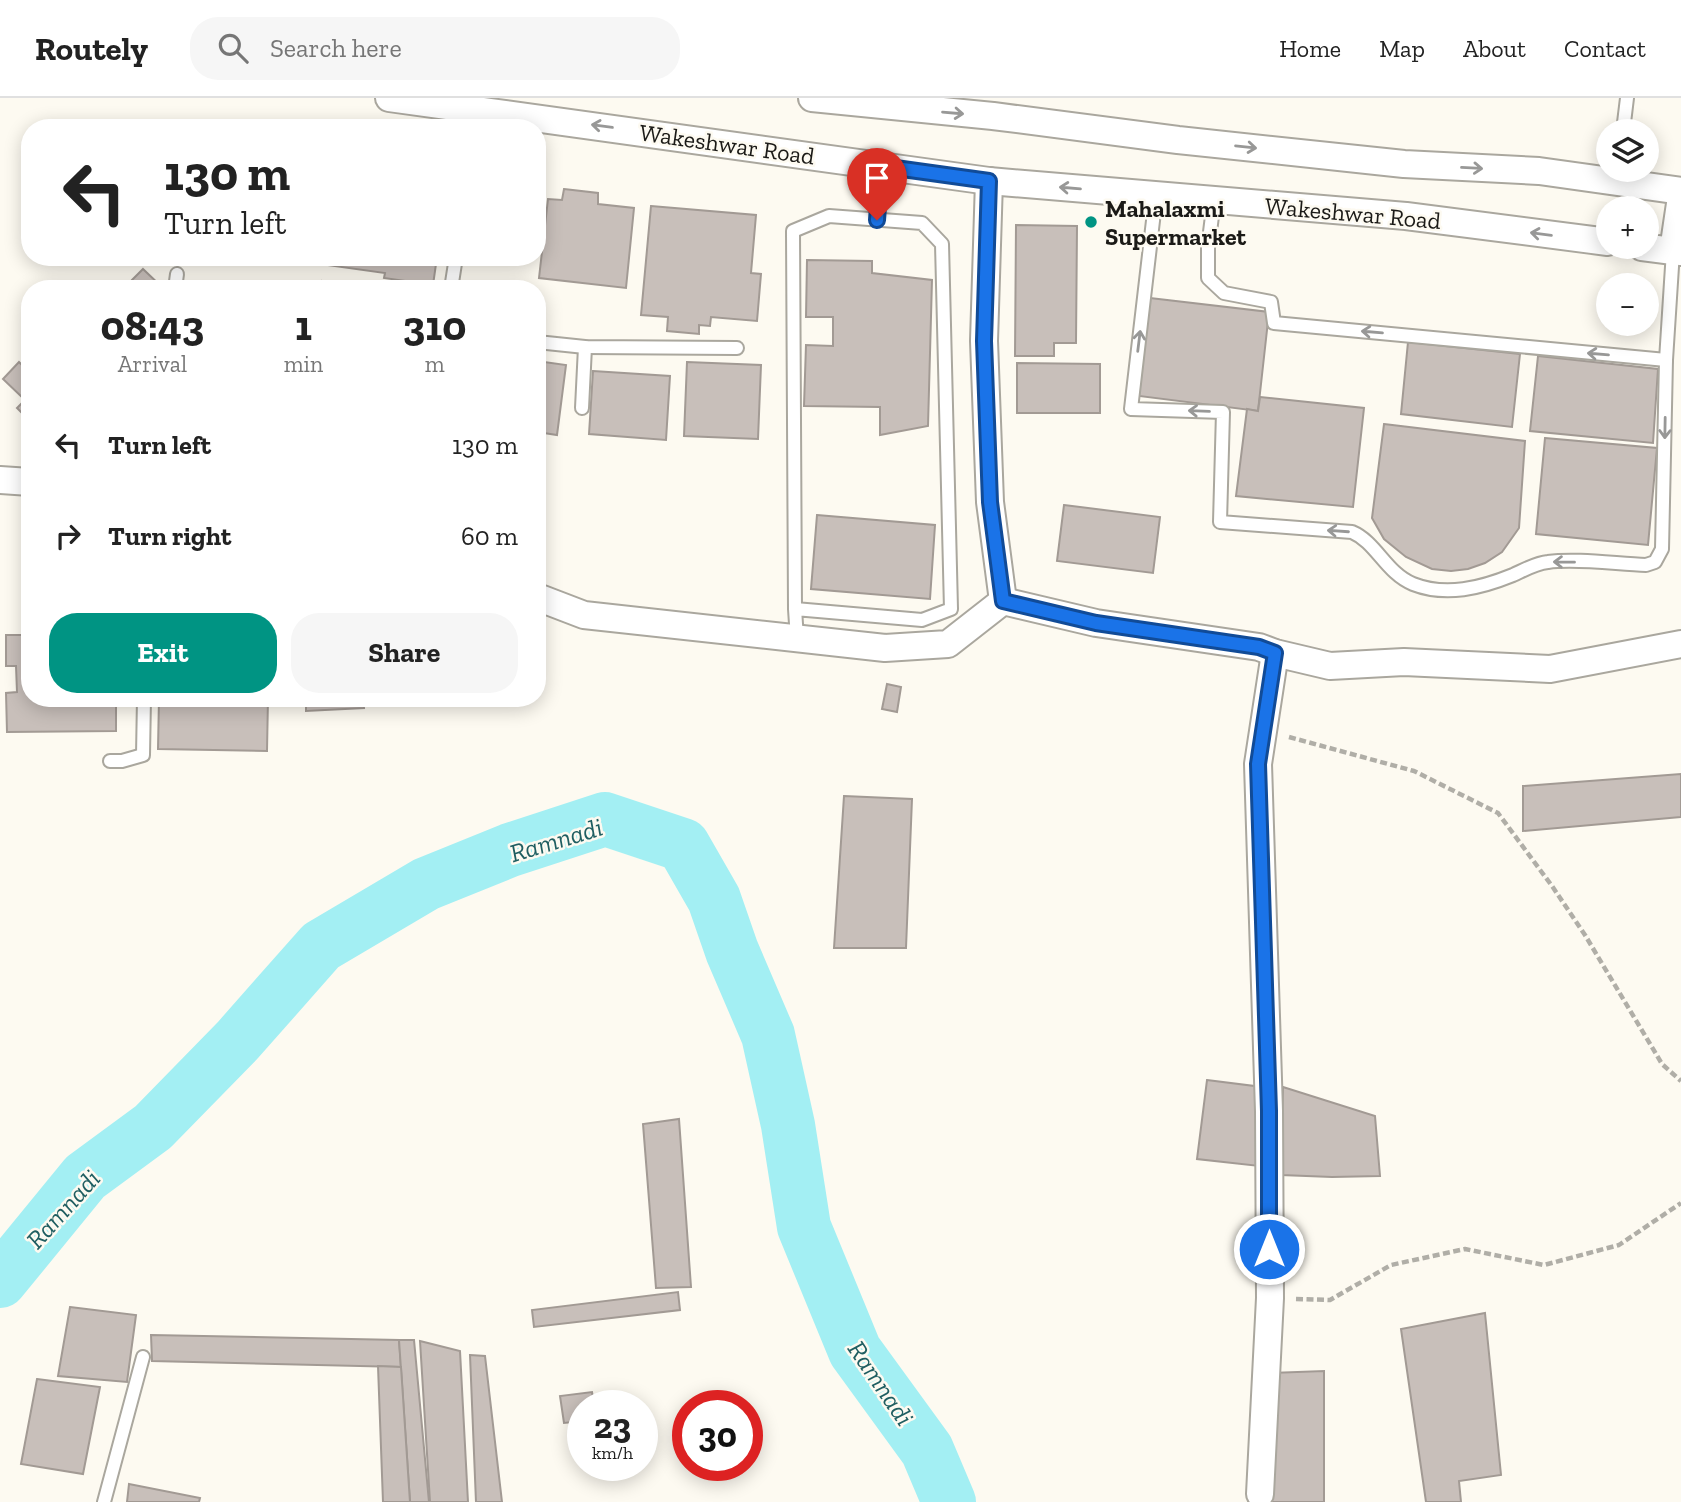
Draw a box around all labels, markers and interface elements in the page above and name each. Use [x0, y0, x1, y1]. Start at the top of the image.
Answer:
search box [190, 17, 680, 80]
text: Routely [35, 29, 148, 68]
icon: search [214, 29, 252, 67]
text: Search here [270, 32, 402, 64]
text: Home [1279, 34, 1341, 63]
text: Map [1379, 34, 1425, 63]
text: About [1463, 34, 1526, 63]
text: Contact [1564, 34, 1646, 63]
one-way arrow [941, 107, 964, 120]
street label: Wakeshwar Road [638, 117, 816, 171]
one-way arrow [591, 119, 614, 132]
map controls [1596, 119, 1659, 336]
button: layers [1596, 119, 1659, 182]
one-way arrow [1234, 141, 1256, 154]
text: 130 m [164, 144, 290, 203]
icon: left [49, 147, 140, 238]
pin [847, 148, 907, 220]
icon: arrive [858, 159, 896, 197]
one-way arrow [1460, 161, 1483, 174]
one-way arrow [1060, 181, 1082, 194]
street label: Wakeshwar Road [1264, 191, 1442, 235]
place label: Mahalaxmi Supermarket [1105, 194, 1247, 251]
button: + [1596, 196, 1659, 259]
text: Turn left [164, 204, 286, 242]
marker: Mahalaxmi Supermarket [1083, 214, 1099, 230]
one-way arrow [1530, 227, 1552, 240]
button: − [1596, 273, 1659, 336]
text: 08:43 [101, 300, 204, 351]
text: 1 [295, 300, 312, 351]
text: 310 [403, 300, 466, 351]
one-way arrow [1361, 326, 1384, 339]
one-way arrow [1132, 330, 1145, 353]
one-way arrow [1588, 347, 1610, 360]
text: Arrival [118, 350, 187, 378]
text: min [284, 350, 323, 378]
text: m [425, 350, 445, 378]
one-way arrow [1188, 405, 1211, 418]
one-way arrow [1658, 417, 1672, 440]
icon: left [49, 426, 87, 464]
text: Turn left [108, 429, 211, 461]
text: 130 m [452, 429, 518, 461]
icon: right [49, 517, 87, 555]
text: Turn right [108, 520, 231, 552]
text: 60 m [461, 520, 518, 552]
one-way arrow [1327, 524, 1349, 537]
one-way arrow [1552, 555, 1575, 569]
button: Exit [49, 613, 277, 693]
button: Share [291, 613, 518, 693]
water label: Ramnadi [506, 811, 606, 869]
water label: Ramnadi [19, 1163, 107, 1255]
position arrow [1232, 1212, 1306, 1286]
water label: Ramnadi [841, 1334, 921, 1432]
speed limit sign: 30 [672, 1390, 763, 1481]
text: 23 [594, 1405, 631, 1447]
text: km/h [592, 1442, 633, 1464]

